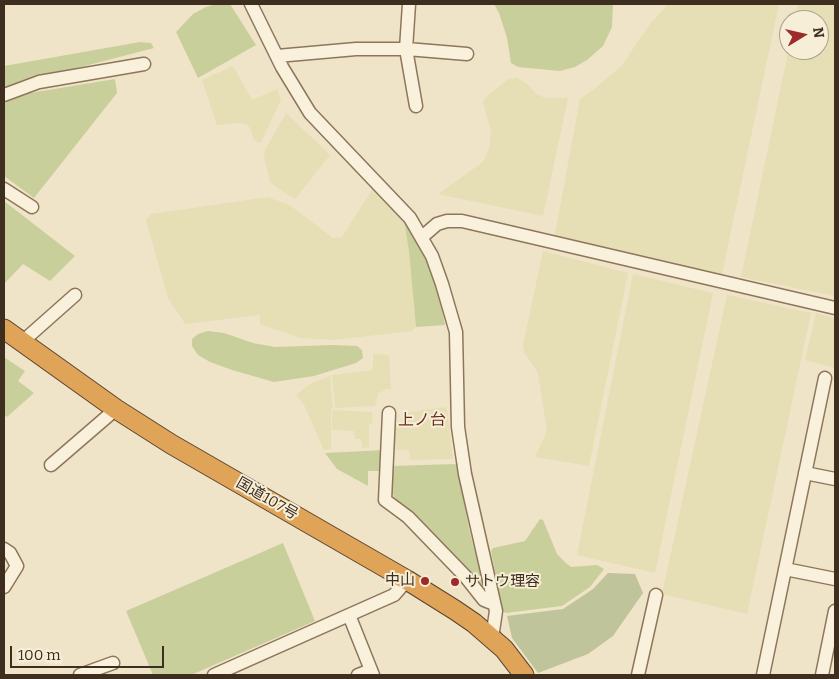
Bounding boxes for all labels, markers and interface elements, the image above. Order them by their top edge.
north arrow [779,10,829,60]
text: N [809,26,828,39]
district label: 上ノ台 [398,411,446,431]
street label: 国道107号 [233,474,301,524]
place label: 中山 [385,572,415,590]
place label: サトウ理容 [465,573,540,591]
marker: 中山 [419,575,431,587]
marker: サトウ理容 [449,576,461,588]
scale bar [12,636,166,668]
text: 100 m [18,646,61,664]

